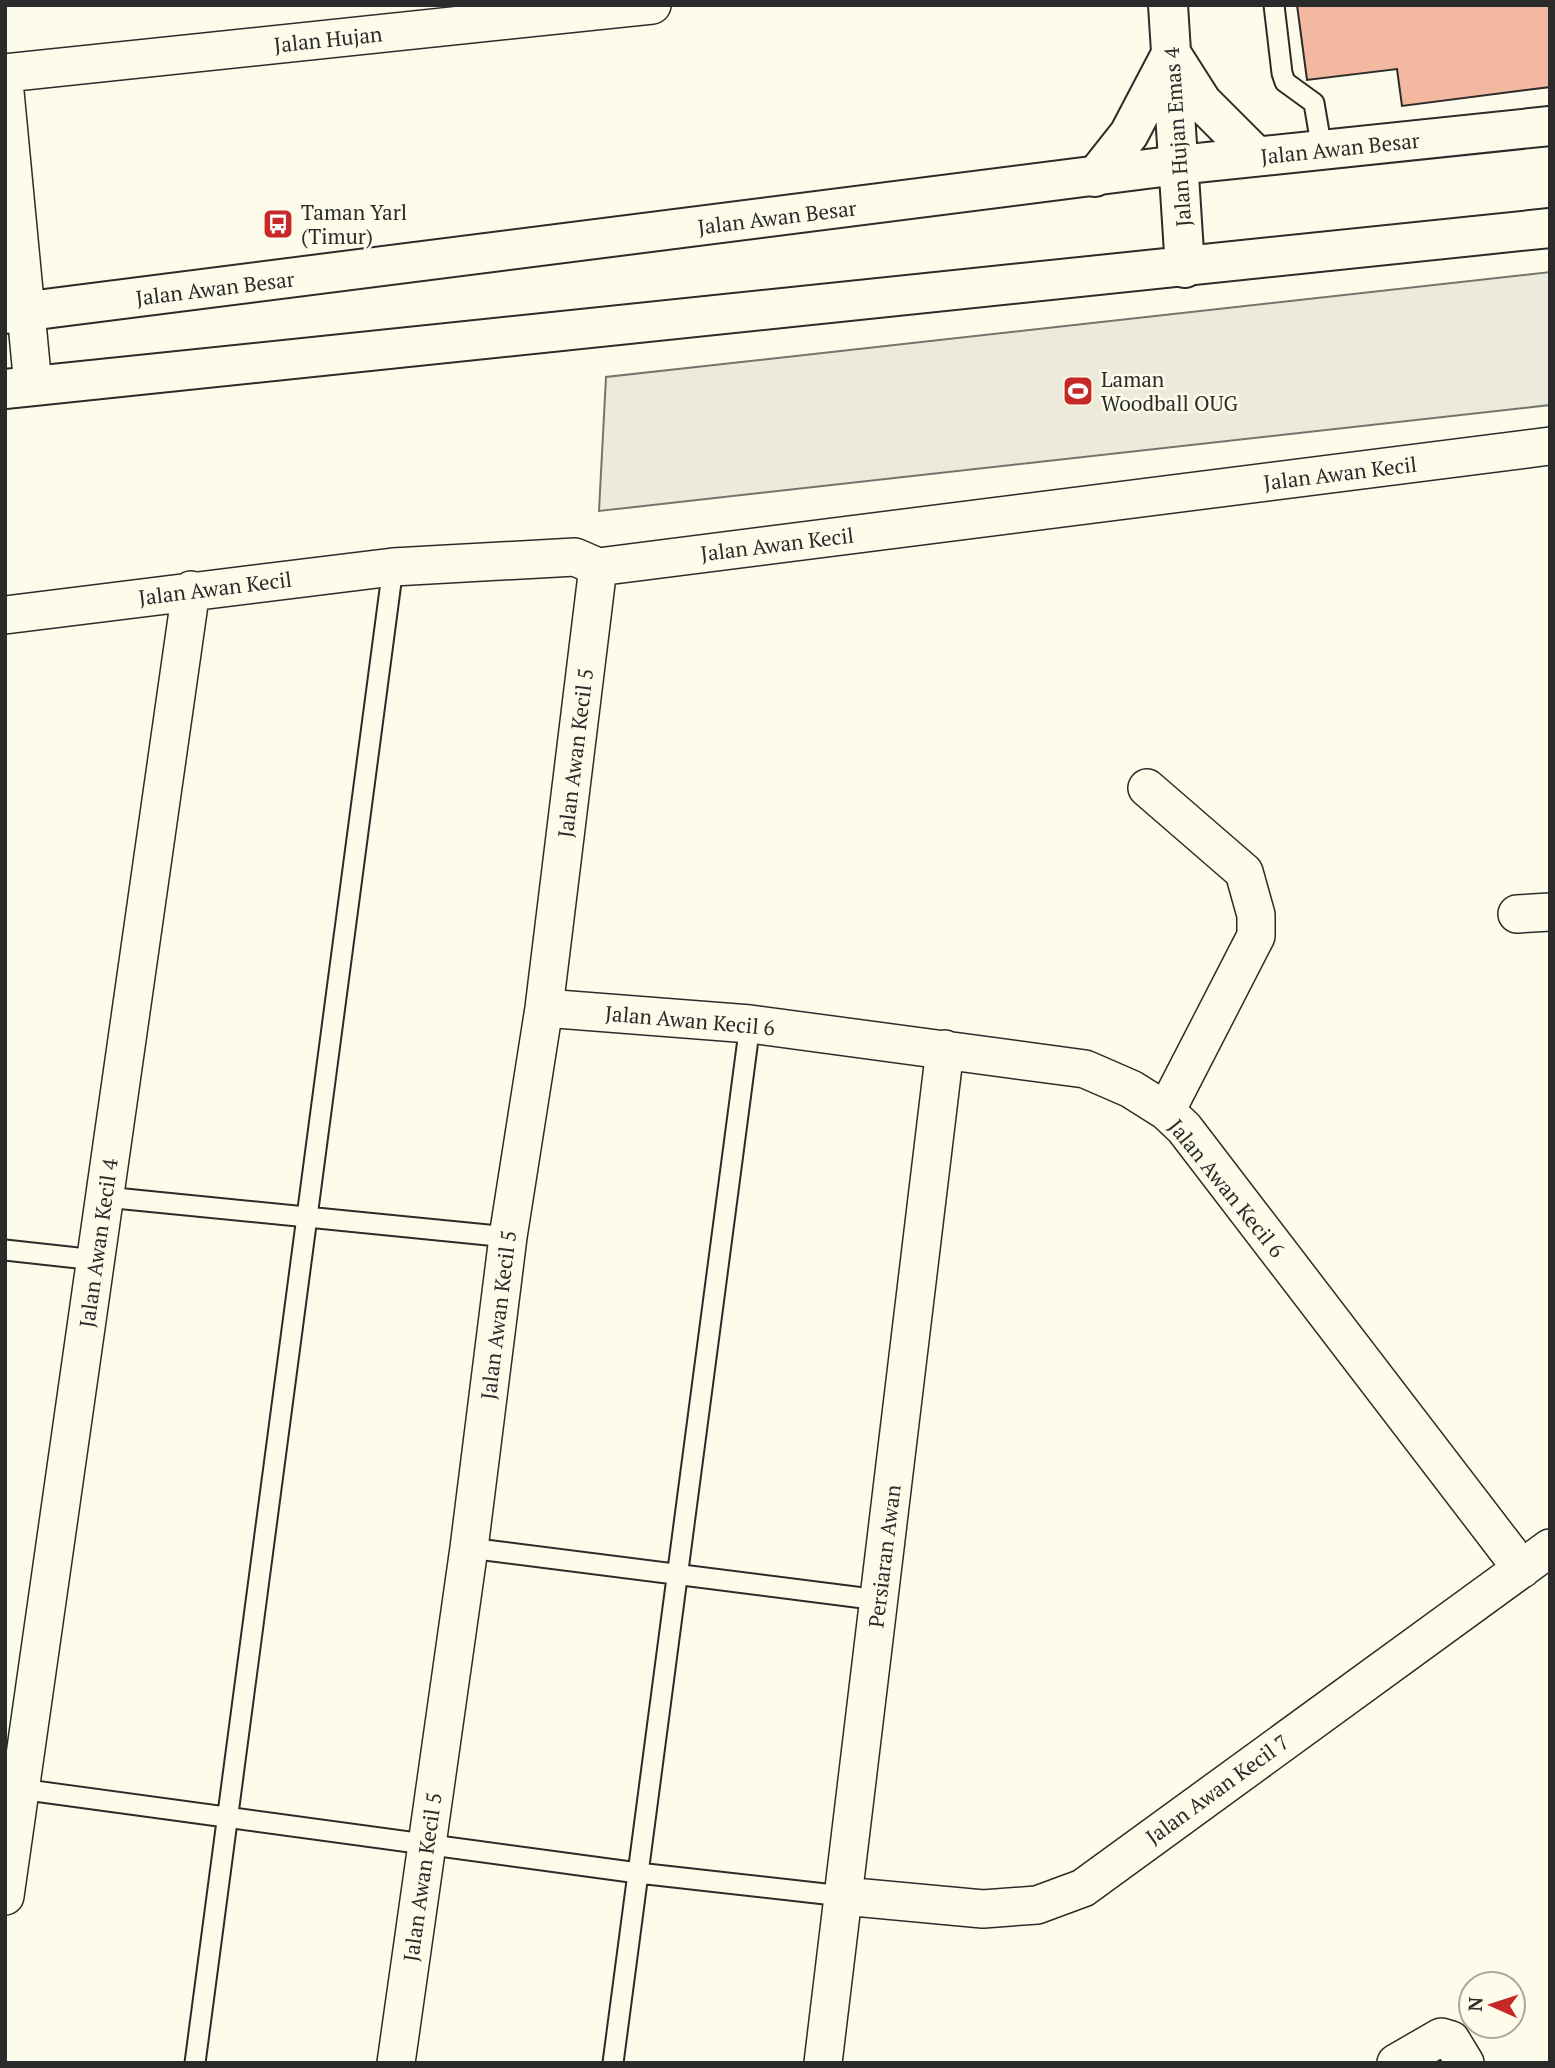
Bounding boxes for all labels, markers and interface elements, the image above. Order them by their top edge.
street label: Jalan Hujan [272,19,384,59]
street label: Jalan Hujan Emas 4 [1157,45,1197,228]
street label: Jalan Awan Besar [1259,126,1421,170]
street label: Jalan Awan Besar [696,193,858,241]
place label: Taman Yarl (Timur) [301,198,407,250]
bus stop icon: Taman Yarl (Timur) [261,207,295,241]
street label: Jalan Awan Besar [134,264,296,312]
place label: Laman Woodball OUG [1101,365,1239,417]
sports icon: Laman Woodball OUG [1061,374,1095,408]
street label: Jalan Awan Kecil [1262,450,1418,496]
street label: Jalan Awan Kecil [699,521,855,567]
street label: Jalan Awan Kecil [137,565,293,611]
street label: Jalan Awan Kecil 5 [551,667,599,839]
street label: Jalan Awan Kecil 6 [604,999,776,1041]
street label: Jalan Awan Kecil 6 [1163,1113,1291,1263]
street label: Jalan Awan Kecil 4 [72,1156,124,1329]
street label: Jalan Awan Kecil 5 [474,1229,522,1401]
street label: Persiaran Awan [861,1482,907,1629]
street label: Jalan Awan Kecil 7 [1140,1728,1294,1850]
street label: Jalan Awan Kecil 5 [396,1791,448,1963]
north arrow [1457,1970,1527,2040]
text: N [1462,1996,1487,2012]

